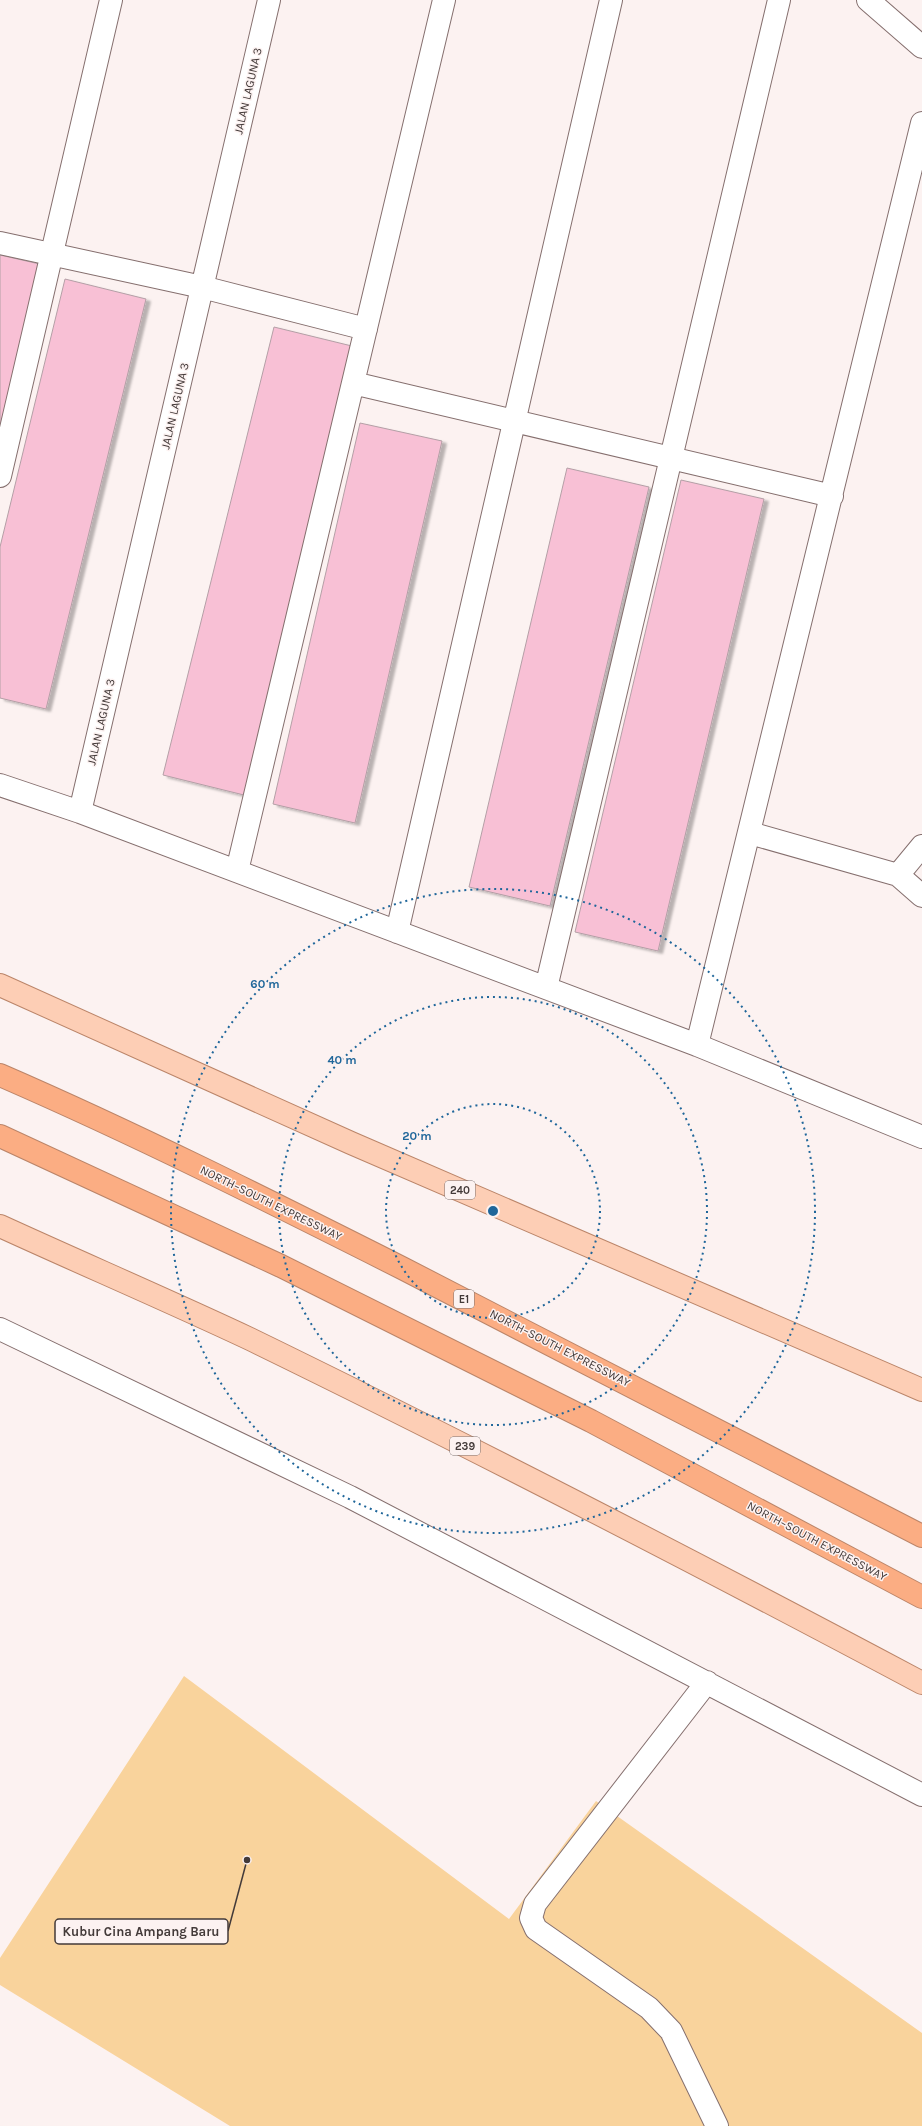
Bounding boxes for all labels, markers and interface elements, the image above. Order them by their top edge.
street label: JALAN LAGUNA 3 [231,46,265,136]
street label: JALAN LAGUNA 3 [158,361,192,451]
street label: JALAN LAGUNA 3 [84,677,118,767]
text: 60 m [250,977,280,991]
text: 40 m [327,1053,357,1067]
text: 20 m [402,1129,432,1143]
street label: NORTH–SOUTH EXPRESSWAY [198,1163,345,1244]
road number: 240 [445,1181,475,1199]
centre of rings [486,1204,500,1218]
road number: E1 [454,1290,474,1308]
street label: NORTH–SOUTH EXPRESSWAY [487,1306,633,1390]
road number: 239 [450,1437,480,1455]
street label: NORTH–SOUTH EXPRESSWAY [745,1498,889,1584]
callout: Kubur Cina Ampang Baru [55,1919,228,1944]
text: Kubur Cina Ampang Baru [63,1924,219,1939]

